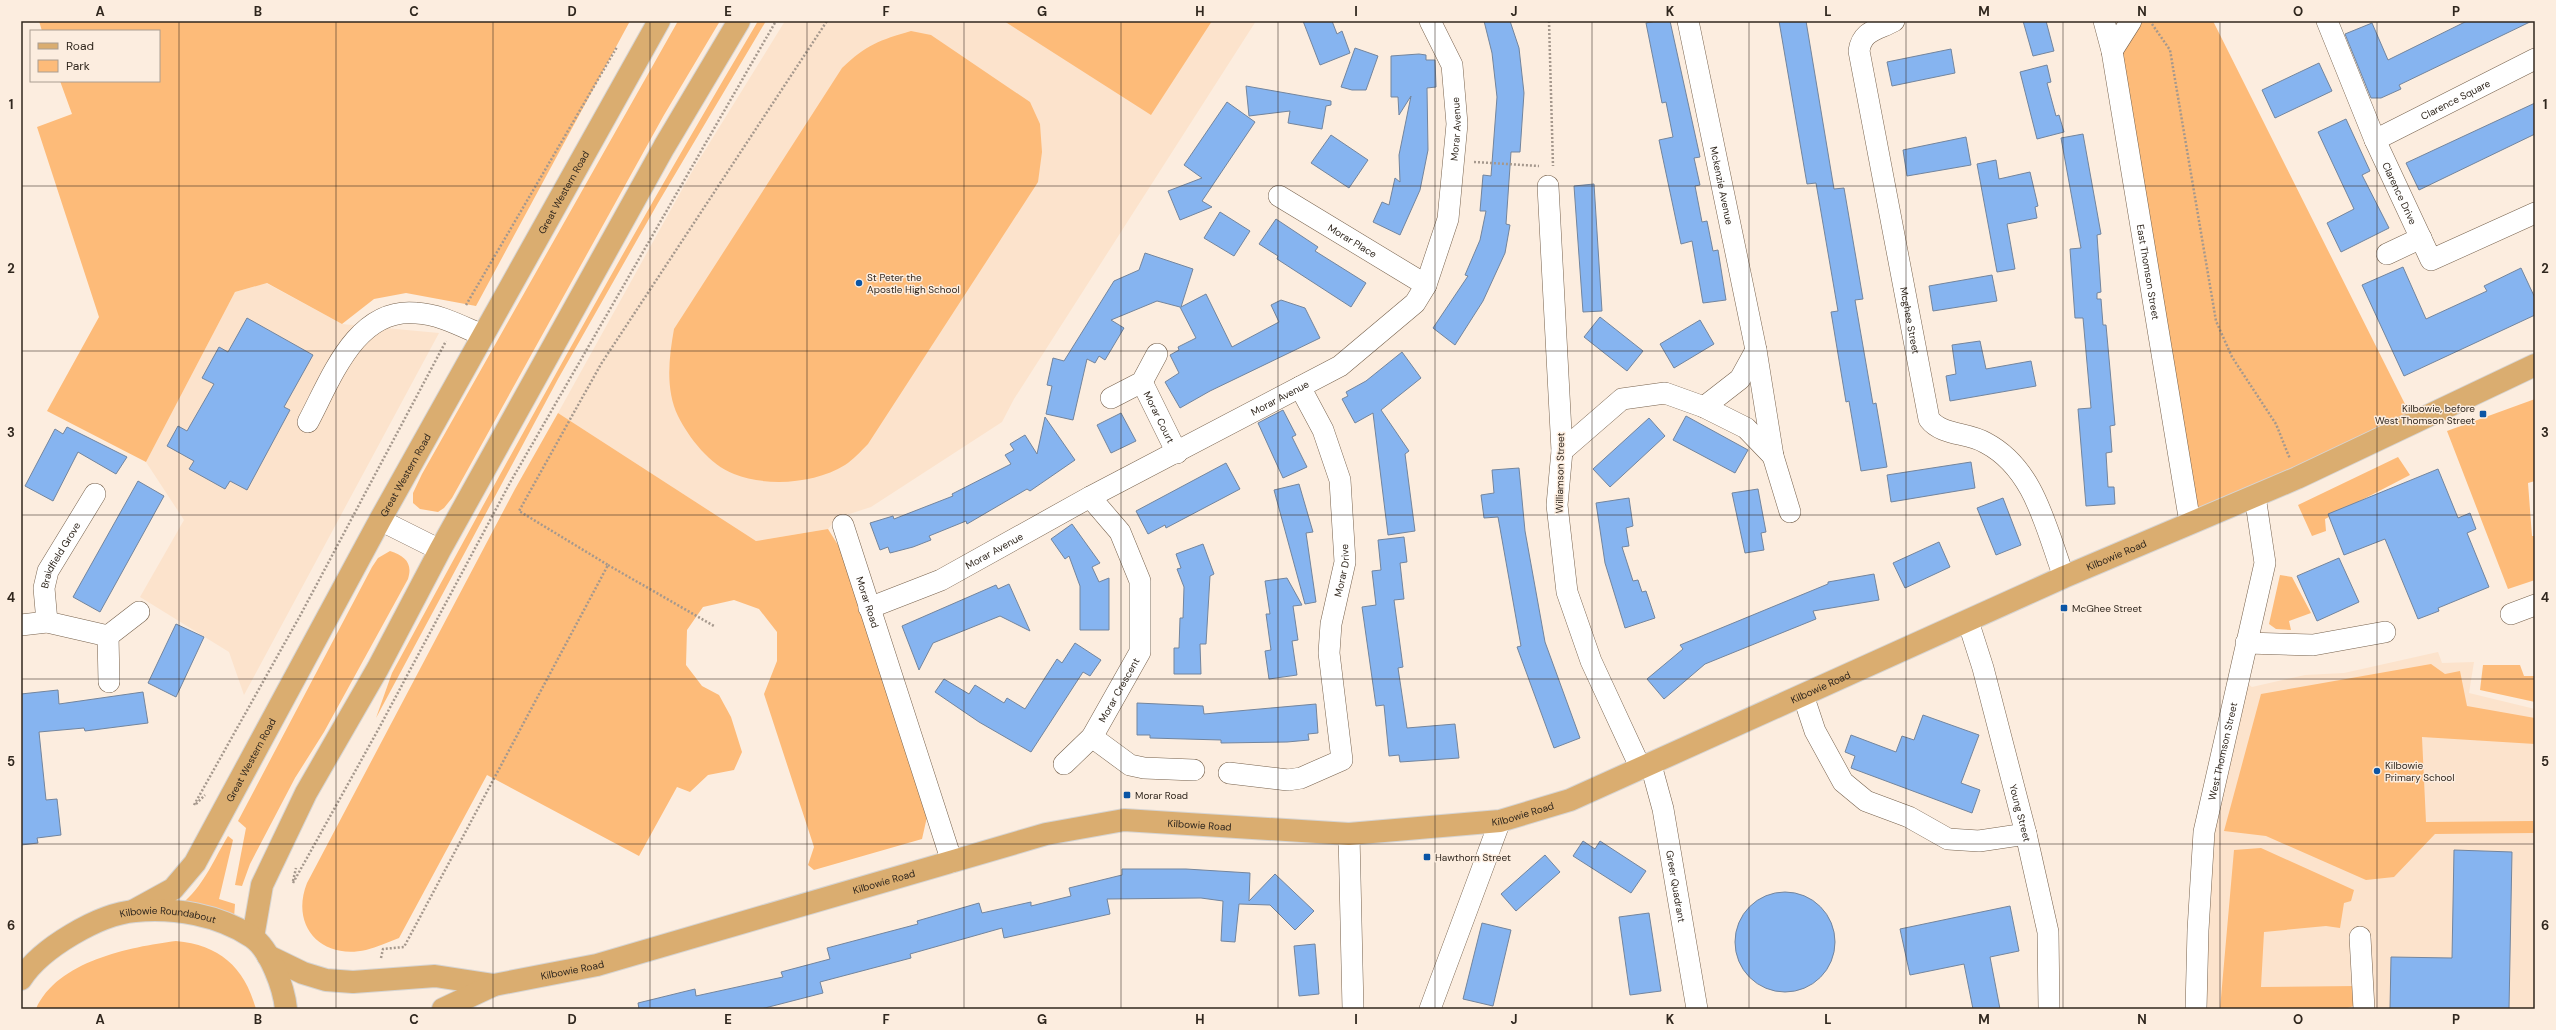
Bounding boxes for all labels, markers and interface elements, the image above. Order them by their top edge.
text: A [95,3,105,20]
text: B [254,3,262,20]
text: C [409,3,419,20]
text: D [567,3,577,20]
text: E [724,3,732,20]
text: F [882,3,890,20]
text: G [1037,3,1047,20]
text: H [1195,3,1205,20]
text: I [1354,3,1358,20]
text: J [1510,3,1518,20]
text: K [1666,3,1675,20]
text: L [1824,3,1832,20]
text: M [1978,3,1990,20]
text: N [2137,3,2147,20]
text: O [2293,3,2303,20]
text: P [2452,3,2460,20]
legend [30,30,160,82]
text: Road [66,38,94,54]
text: Park [66,58,90,74]
street label: Clarence Square [2418,76,2493,122]
text: 1 [9,96,13,113]
street label: Morar Avenue [1447,96,1464,162]
text: 1 [2543,96,2547,113]
street label: Mckenzie Avenue [1708,145,1736,226]
street label: Great Western Road [535,148,592,236]
street label: Clarence Drive [2380,160,2420,227]
street label: Morar Place [1326,221,1380,260]
street label: East Thomson Street [2134,223,2163,321]
text: 2 [7,260,15,277]
text: 2 [2541,260,2549,277]
place label: St Peter the Apostle High School [867,271,960,296]
marker: St Peter the Apostle High School [854,278,864,288]
street label: Mcghee Street [1898,286,1923,355]
street label: Morar Avenue [1248,377,1311,418]
street label: Morar Court [1141,389,1178,445]
place label: Kilbowie, before West Thomson Street [2375,402,2475,427]
marker: Kilbowie, before West Thomson Street [2478,409,2488,419]
text: 3 [7,424,15,441]
text: 3 [2541,424,2549,441]
street label: Great Western Road [377,431,434,519]
street label: Williamson Street [1553,432,1567,514]
street label: Braidfield Grove [38,519,83,590]
street label: Morar Avenue [963,529,1025,572]
street label: Kilbowie Road [2084,536,2148,573]
street label: Morar Drive [1331,543,1352,598]
street label: Morar Road [854,575,882,629]
text: 4 [7,589,15,606]
text: 4 [2541,589,2549,606]
place label: McGhee Street [2072,602,2142,615]
marker: McGhee Street [2059,603,2069,613]
street label: Morar Crescent [1095,655,1142,725]
street label: Kilbowie Road [1788,668,1852,706]
street label: West Thomson Street [2205,701,2240,802]
street label: Great Western Road [223,716,279,804]
text: 5 [7,753,15,770]
text: 5 [2541,753,2549,770]
place label: Kilbowie Primary School [2385,759,2455,784]
marker: Kilbowie Primary School [2372,766,2382,776]
street label: Young Street [2007,783,2034,843]
place label: Morar Road [1135,789,1188,802]
marker: Morar Road [1122,790,1132,800]
street label: Kilbowie Road [1491,799,1555,828]
street label: Kilbowie Road [1167,816,1232,833]
street label: Greer Quadrant [1664,849,1689,923]
place label: Hawthorn Street [1435,851,1511,864]
marker: Hawthorn Street [1422,852,1432,862]
street label: Kilbowie Road [851,866,916,897]
street label: Kilbowie Roundabout [118,904,218,926]
text: 6 [7,917,15,934]
text: 6 [2541,917,2549,934]
street label: Kilbowie Road [539,957,605,982]
text: A [95,1011,105,1028]
text: B [254,1011,262,1028]
text: C [409,1011,419,1028]
text: D [567,1011,577,1028]
text: E [724,1011,732,1028]
text: F [882,1011,890,1028]
text: G [1037,1011,1047,1028]
text: H [1195,1011,1205,1028]
text: I [1354,1011,1358,1028]
text: J [1510,1011,1518,1028]
text: K [1666,1011,1675,1028]
text: L [1824,1011,1832,1028]
text: M [1978,1011,1990,1028]
text: N [2137,1011,2147,1028]
text: O [2293,1011,2303,1028]
text: P [2452,1011,2460,1028]

